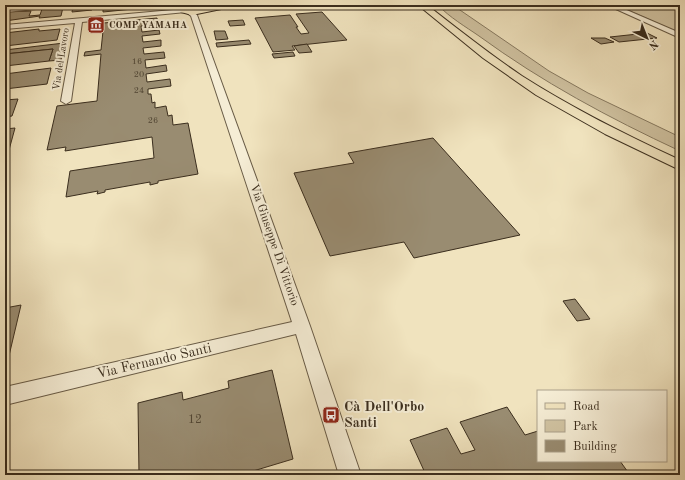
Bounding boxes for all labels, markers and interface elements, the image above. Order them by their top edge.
museum icon: COMP YAMAHA [86,15,106,35]
north arrow [627,18,667,58]
place label: COMP YAMAHA [109,20,188,30]
street label: Via del Lavoro [51,27,71,91]
text: N [646,37,660,52]
house number: 16 [132,57,142,66]
house number: 20 [134,70,144,79]
house number: 24 [134,86,144,95]
house number: 26 [148,116,158,125]
street label: Via Giuseppe Di Vittorio [247,183,301,308]
street label: Via Fernando Santi [95,341,213,381]
legend [537,390,667,462]
place label: Cà Dell'Orbo Santi [344,400,424,430]
text: Road [573,401,600,413]
bus stop icon: Cà Dell'Orbo Santi [321,405,341,425]
house number: 12 [188,414,202,426]
text: Park [573,421,598,433]
text: Building [573,441,617,453]

